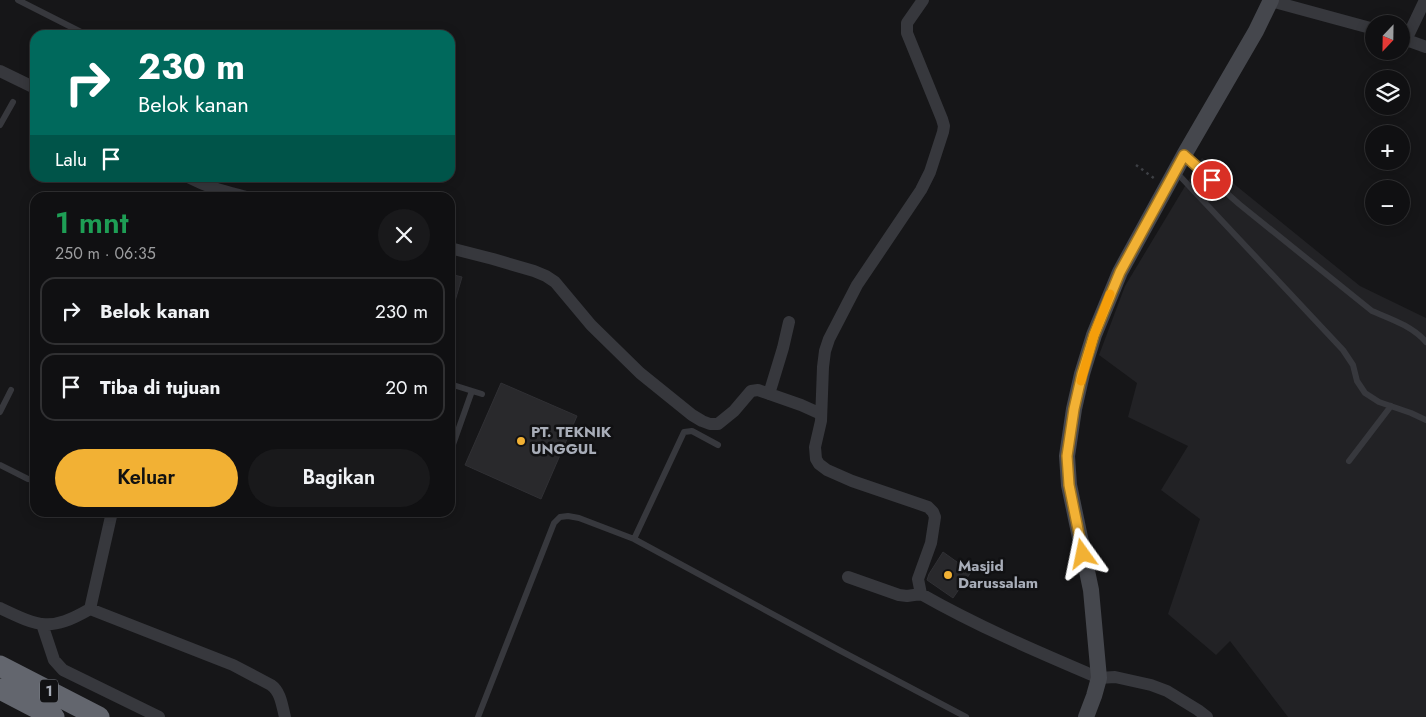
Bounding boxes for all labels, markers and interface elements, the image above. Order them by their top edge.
north arrow [1365,15,1410,60]
map controls [1365,15,1410,225]
text: 230 m [138,42,245,92]
icon: right [55,50,120,115]
button: layers [1365,70,1410,115]
text: Belok kanan [138,88,249,120]
button: + [1365,125,1410,170]
icon: arrive [97,145,125,173]
text: Lalu [55,146,87,173]
pin [1191,159,1233,201]
icon: arrive [1198,166,1226,194]
button: − [1365,180,1410,225]
text: 1 mnt [55,201,129,244]
button: close [378,209,430,261]
text: 250 m · 06:35 [55,242,156,265]
icon: right [57,297,85,325]
text: Belok kanan [100,298,210,325]
text: 230 m [375,298,428,325]
icon: arrive [57,373,85,401]
text: Tiba di tujuan [100,374,220,401]
text: 20 m [385,374,428,401]
place label: PT. TEKNIK UNGGUL [531,421,612,460]
marker: PT. TEKNIK UNGGUL [515,435,527,447]
button: Keluar [55,449,238,507]
button: Bagikan [248,449,430,507]
position arrow [1056,527,1108,579]
place label: Masjid Darussalam [958,555,1038,594]
marker: Masjid Darussalam [942,569,954,581]
road number: 1 [40,679,58,702]

